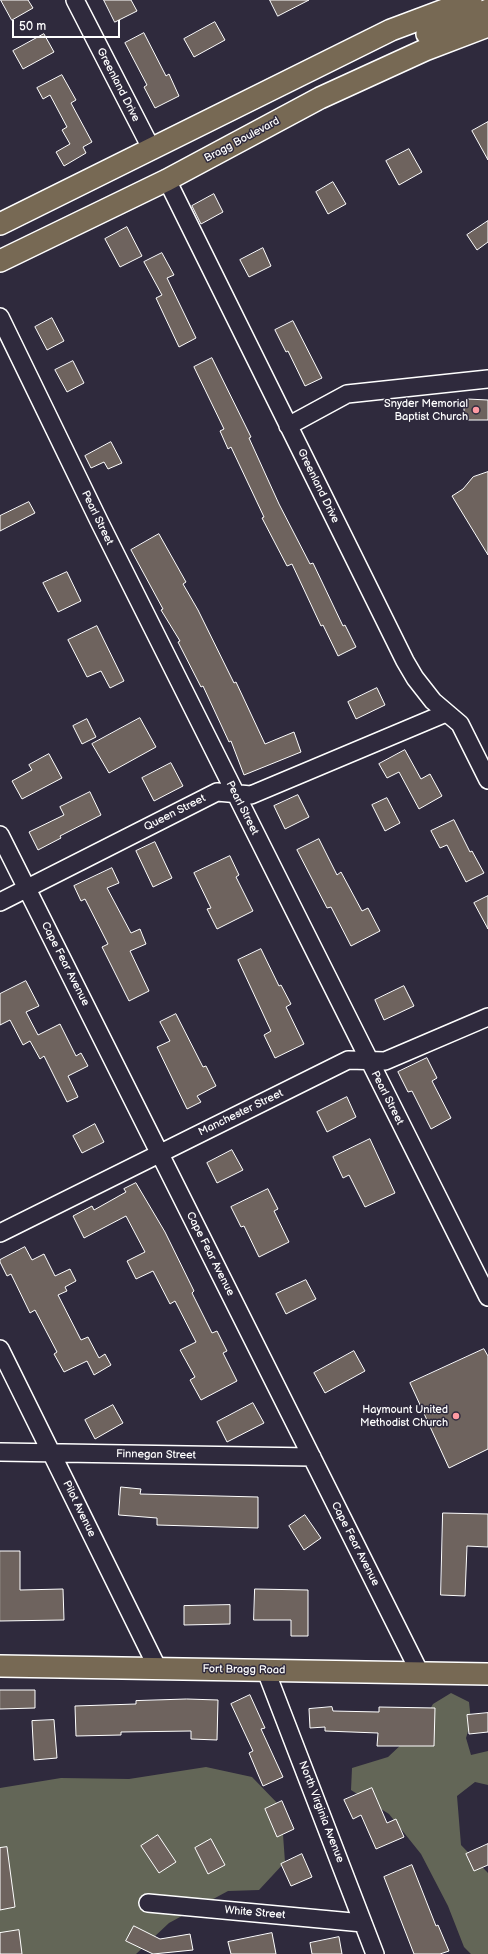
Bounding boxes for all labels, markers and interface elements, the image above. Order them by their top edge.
scale bar [14,12,122,38]
text: 50 m [19,19,46,34]
street label: Greenland Drive [94,46,142,124]
street label: Bragg Boulevard [202,115,282,165]
place label: Snyder Memorial Baptist Church [384,397,468,423]
marker: Snyder Memorial Baptist Church [471,405,481,415]
street label: Greenland Drive [294,447,342,525]
street label: Pearl Street [78,489,116,547]
street label: Pearl Street [223,779,261,837]
street label: Queen Street [142,792,208,834]
street label: Cape Fear Avenue [38,920,92,1008]
street label: Pearl Street [368,1069,406,1127]
street label: Manchester Street [197,1087,285,1139]
street label: Cape Fear Avenue [183,1210,237,1298]
place label: Haymount United Methodist Church [360,1403,448,1429]
marker: Haymount United Methodist Church [451,1411,461,1421]
street label: Finnegan Street [116,1448,196,1462]
street label: Pilot Avenue [60,1479,98,1539]
street label: Cape Fear Avenue [328,1500,382,1588]
street label: Fort Bragg Road [203,1663,285,1677]
street label: North Virginia Avenue [295,1759,347,1865]
street label: White Street [224,1904,286,1922]

